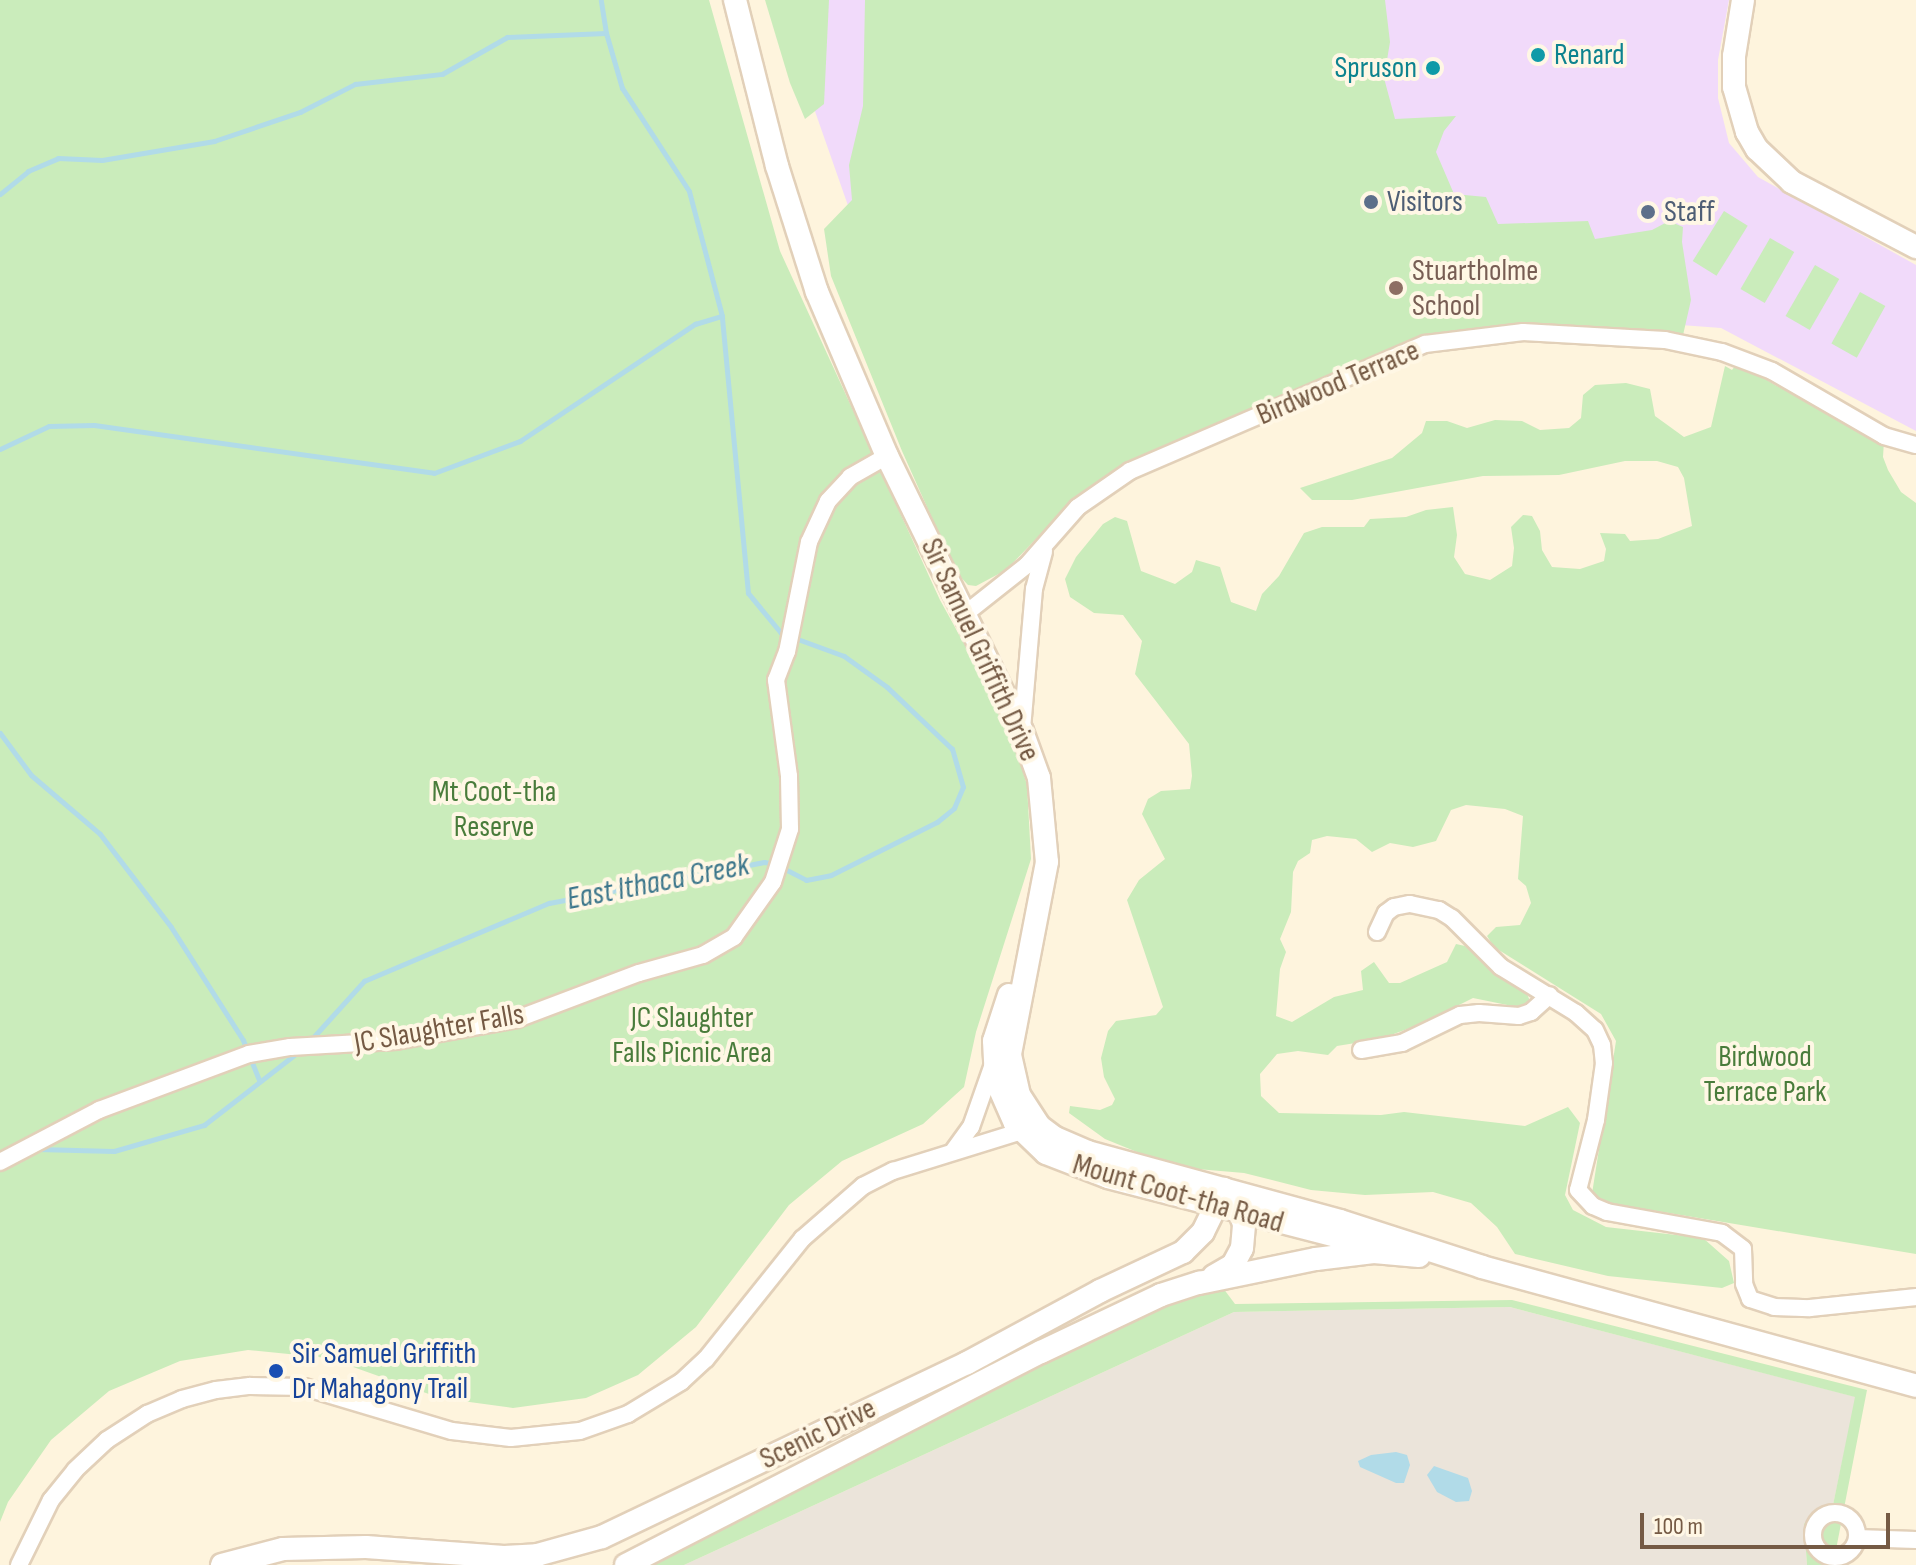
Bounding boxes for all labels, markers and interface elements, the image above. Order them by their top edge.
place label: Renard [1554,37,1625,73]
marker: Renard [1529,46,1547,64]
place label: Spruson [1335,50,1417,86]
marker: Spruson [1424,59,1442,77]
place label: Visitors [1387,184,1463,220]
marker: Visitors [1362,193,1380,211]
place label: Staff [1664,194,1715,230]
marker: Staff [1639,203,1657,221]
place label: Stuartholme School [1412,253,1538,324]
marker: Stuartholme School [1387,279,1405,297]
street label: Birdwood Terrace [1251,333,1425,433]
street label: Sir Samuel Griffith Drive [913,533,1047,767]
park label: Mt Coot-tha Reserve [432,774,556,844]
water label: East Ithaca Creek [564,847,752,919]
street label: JC Slaughter Falls [351,996,527,1062]
park label: JC Slaughter Falls Picnic Area [612,1000,772,1070]
park label: Birdwood Terrace Park [1703,1039,1827,1110]
street label: Mount Coot-tha Road [1069,1147,1287,1241]
place label: Sir Samuel Griffith Dr Mahagony Trail [292,1336,476,1406]
marker: Sir Samuel Griffith Dr Mahagony Trail [267,1362,285,1380]
street label: Scenic Drive [754,1391,882,1477]
scale bar [1644,1497,1894,1547]
text: 100 m [1654,1512,1703,1541]

